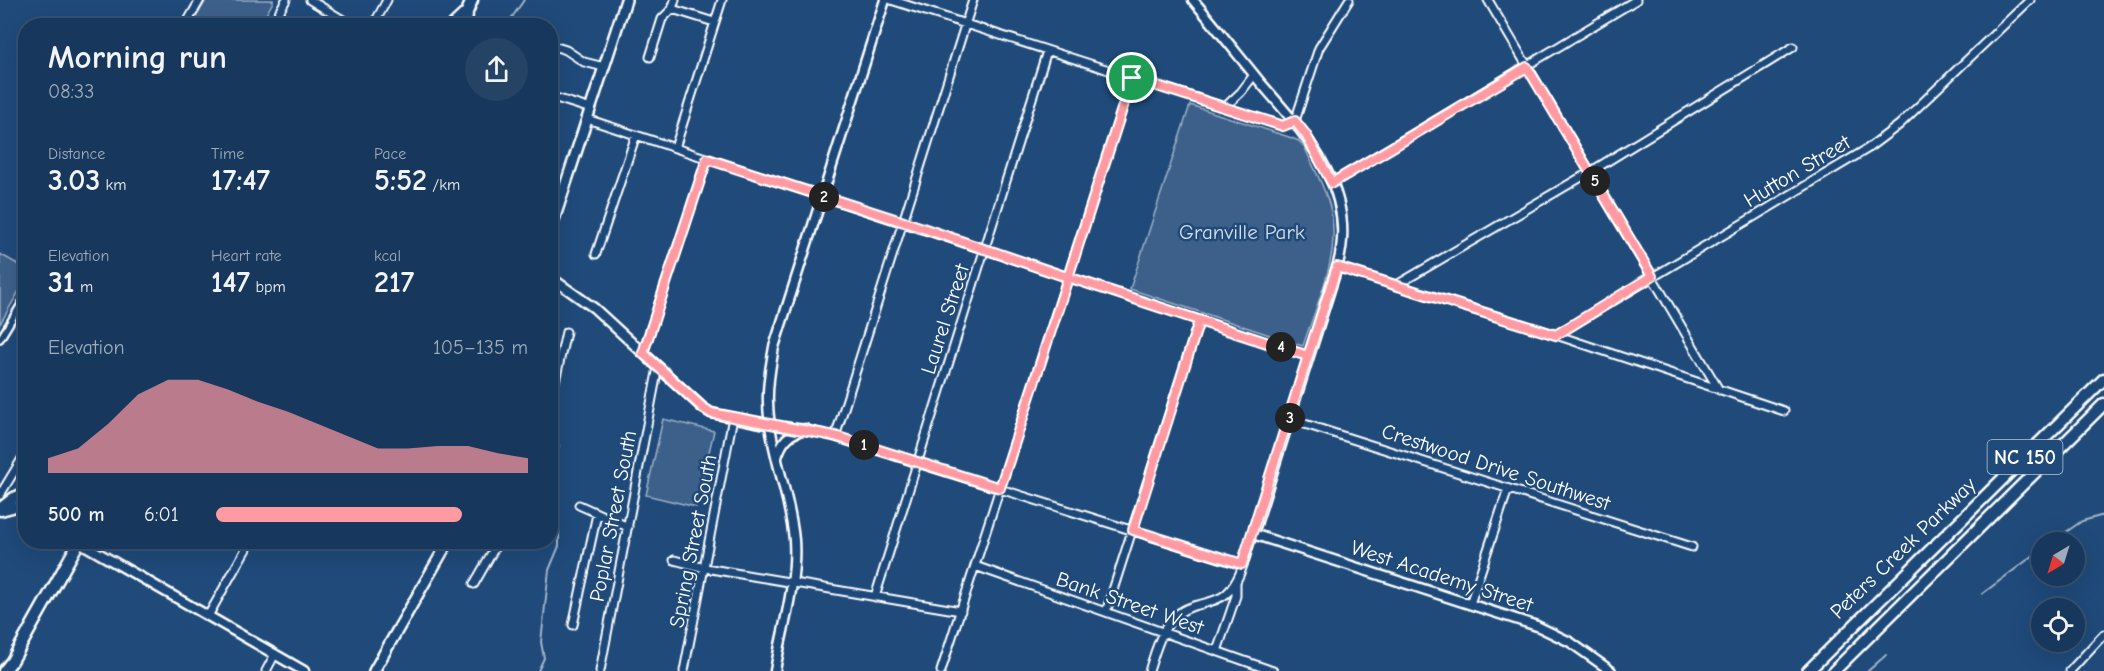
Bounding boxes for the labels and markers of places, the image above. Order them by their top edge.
pin [1106,52,1157,103]
pin: 5 [1580,166,1610,196]
pin: 2 [809,182,839,212]
pin: 4 [1266,332,1296,362]
pin: 3 [1275,403,1305,433]
pin: 1 [849,430,879,460]

